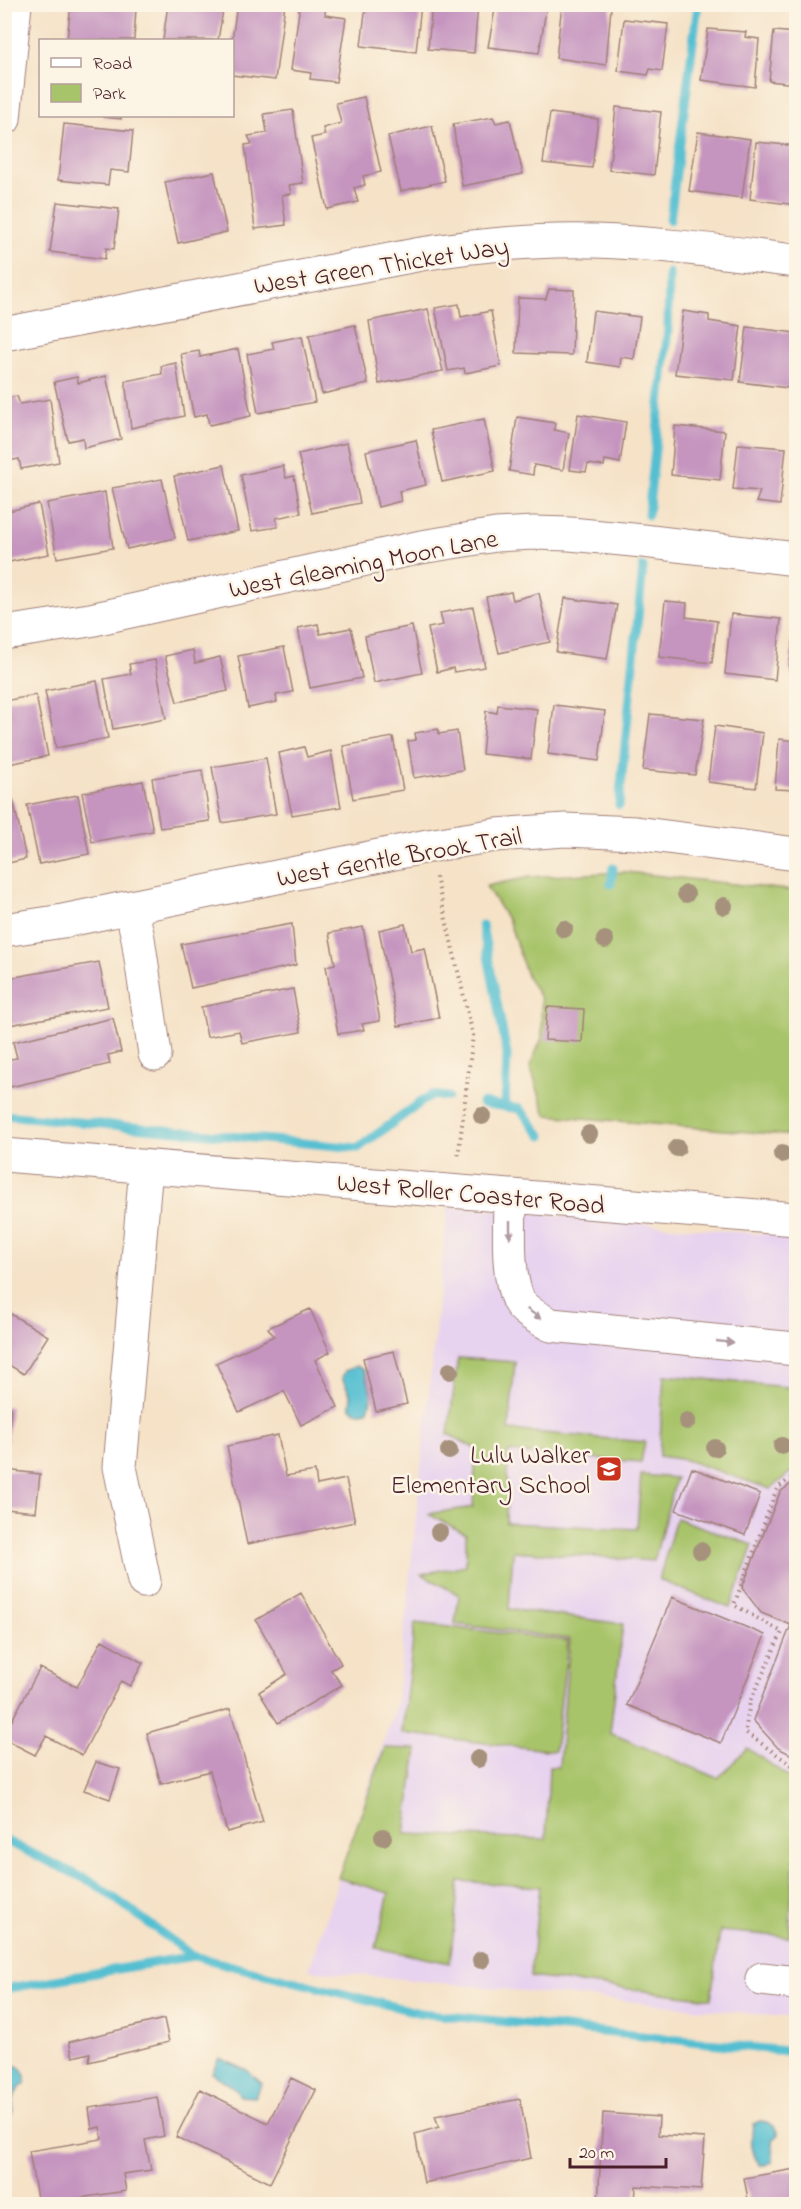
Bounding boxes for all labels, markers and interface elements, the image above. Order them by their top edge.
legend [39,39,234,117]
text: Road [93,52,132,78]
text: Park [93,82,126,108]
street label: West Green Thicket Way [251,229,512,307]
street label: West Gleaming Moon Lane [226,521,501,611]
street label: West Gentle Brook Trail [274,819,525,899]
street label: West Roller Coaster Road [335,1165,607,1227]
one-way arrow [505,1221,515,1240]
one-way arrow [526,1308,542,1321]
one-way arrow [715,1337,734,1347]
place label: Lulu Walker Elementary School [391,1438,591,1506]
school or university icon: Lulu Walker Elementary School [594,1454,624,1484]
scale bar [570,2131,666,2169]
text: 20 m [579,2141,614,2167]

